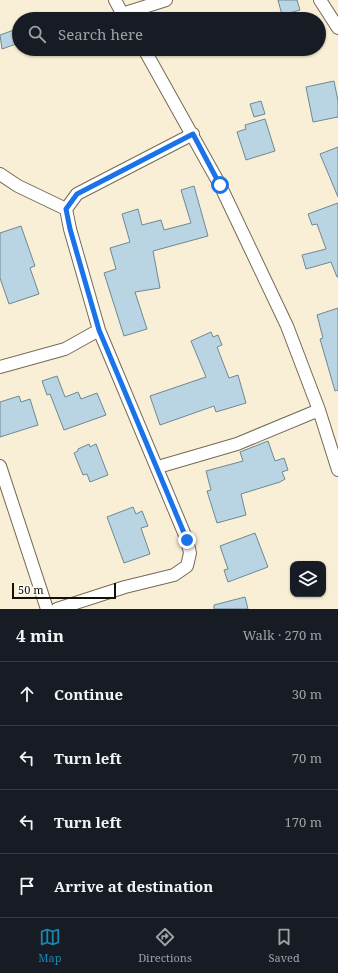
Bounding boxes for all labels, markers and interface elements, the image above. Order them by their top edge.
search box [12,12,326,56]
icon: search [26,23,48,45]
text: Search here [58,24,143,44]
route start [211,176,229,194]
route end [178,531,196,549]
map controls [290,561,326,597]
button: layers [290,561,326,597]
scale bar [12,581,116,600]
text: 50 m [18,582,44,597]
text: 4 min [16,624,64,647]
text: Walk · 270 m [243,626,322,644]
icon: ahead [16,683,38,705]
text: Continue [54,684,123,704]
text: 30 m [292,685,322,703]
icon: left [16,747,38,769]
text: Turn left [54,748,122,768]
text: 70 m [292,749,322,767]
icon: left [16,811,38,833]
text: Turn left [54,812,122,832]
text: 170 m [285,813,322,831]
icon: arrive [16,875,38,897]
text: Arrive at destination [54,876,213,896]
tab: Map [38,926,62,965]
tab: Directions [138,926,192,965]
tab: Saved [269,926,300,965]

